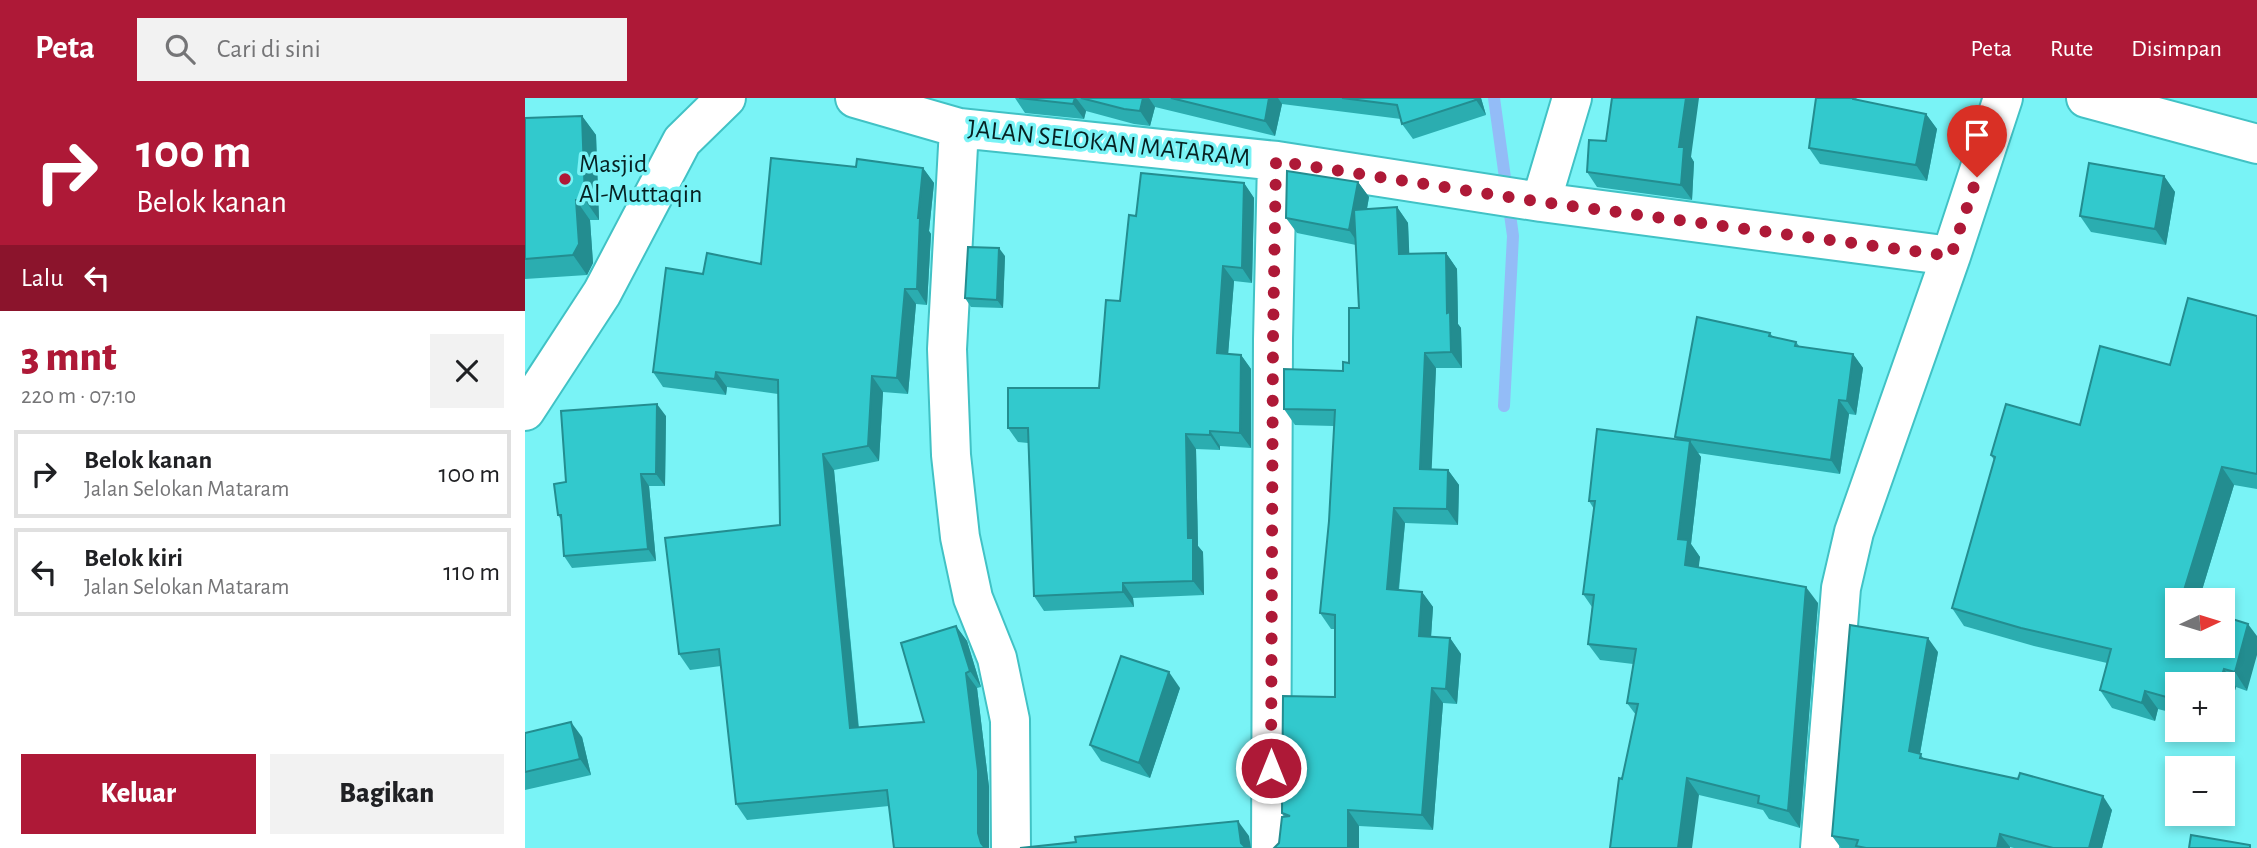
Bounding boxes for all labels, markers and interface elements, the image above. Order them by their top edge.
search box [137,18,627,81]
icon: search [161,30,199,68]
text: Peta [35,32,95,65]
text: Cari di sini [217,36,321,62]
text: Peta [1971,37,2012,61]
text: Rute [2050,37,2093,61]
text: Disimpan [2131,37,2222,61]
pin [1947,105,2007,177]
street label: JALAN SELOKAN MATARAM [966,115,1252,171]
icon: arrive [1958,116,1996,154]
icon: right [21,126,112,217]
text: 100 m [136,128,252,177]
place label: Masjid Al-Muttaqin [579,151,702,207]
marker: Masjid Al-Muttaqin [557,171,573,187]
text: Belok kanan [136,186,287,218]
icon: left [78,259,116,297]
text: Lalu [21,265,64,291]
button: close [430,334,504,408]
text: 3 mnt [21,336,117,378]
text: 220 m · 07:10 [21,385,136,408]
text: Belok kanan [84,447,212,473]
icon: right [25,455,63,493]
text: 100 m [439,461,500,487]
text: Jalan Selokan Mataram [84,478,289,501]
text: Belok kiri [84,545,183,571]
icon: left [25,553,63,591]
text: 110 m [443,559,500,585]
text: Jalan Selokan Mataram [84,576,289,599]
north arrow [2165,588,2235,658]
map controls [2165,588,2235,826]
button: + [2165,672,2235,742]
position arrow [1234,731,1308,805]
button: Keluar [21,754,256,834]
button: Bagikan [270,754,504,834]
button: − [2165,756,2235,826]

